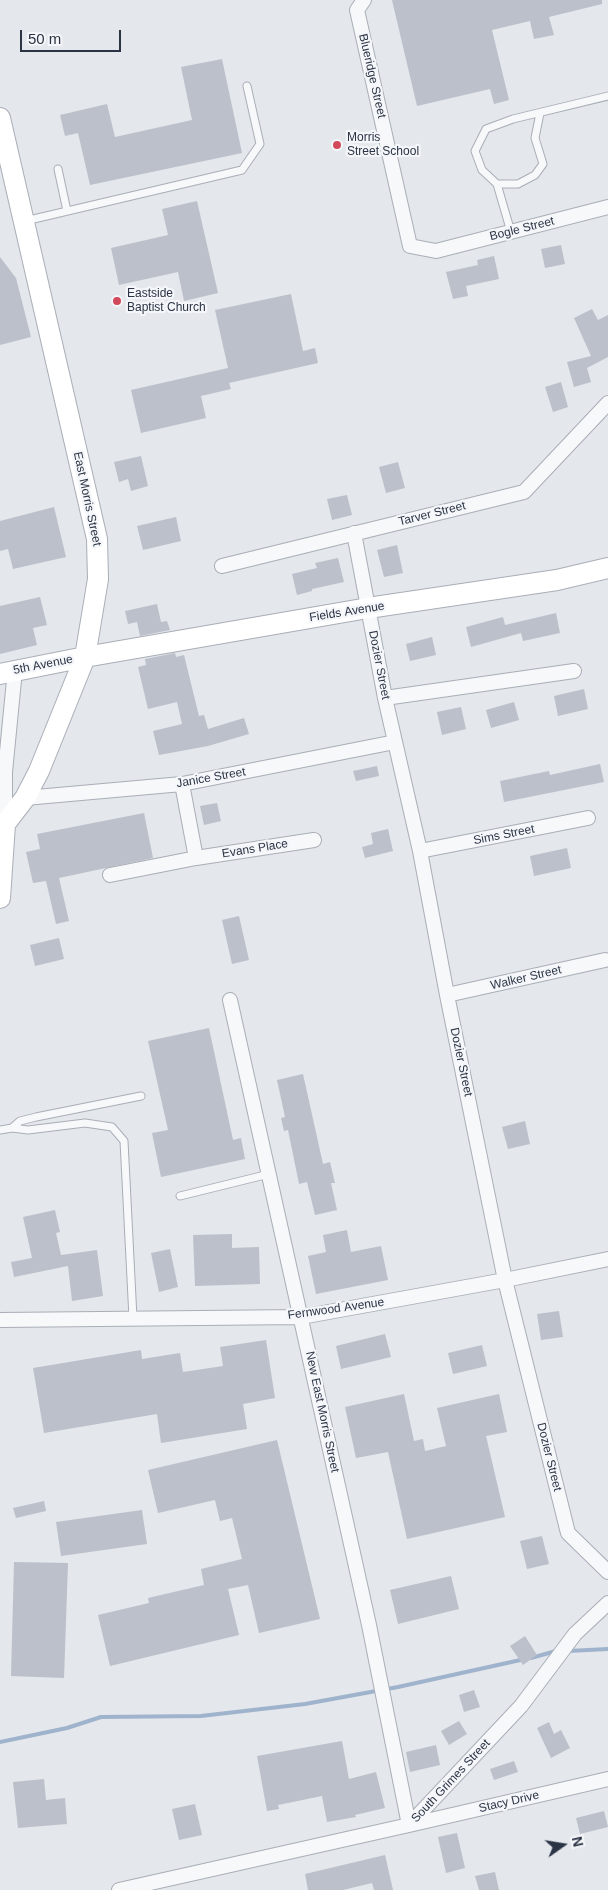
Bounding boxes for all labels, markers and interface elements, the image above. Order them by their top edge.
scale bar [22,20,124,52]
text: 50 m [28,30,61,47]
street label: Blueridge Street [355,32,389,120]
place label: Morris Street School [347,131,419,159]
marker: Morris Street School [331,139,343,151]
street label: Bogle Street [488,214,556,244]
place label: Eastside Baptist Church [127,287,206,315]
marker: Eastside Baptist Church [111,295,123,307]
street label: East Morris Street [70,451,104,547]
street label: Tarver Street [397,499,467,529]
street label: Fields Avenue [308,599,386,625]
street label: Dozier Street [365,629,393,701]
street label: 5th Avenue [12,652,74,678]
street label: Janice Street [175,765,247,791]
street label: Sims Street [472,822,536,848]
street label: Evans Place [221,837,289,861]
street label: Walker Street [489,963,563,993]
street label: Dozier Street [447,1026,475,1098]
street label: Fernwood Avenue [287,1295,385,1323]
street label: New East Morris Street [302,1350,342,1474]
street label: Dozier Street [534,1421,564,1493]
street label: South Grimes Street [409,1736,493,1826]
street label: Stacy Drive [477,1788,541,1816]
north arrow [538,1820,588,1870]
text: N [569,1835,587,1848]

